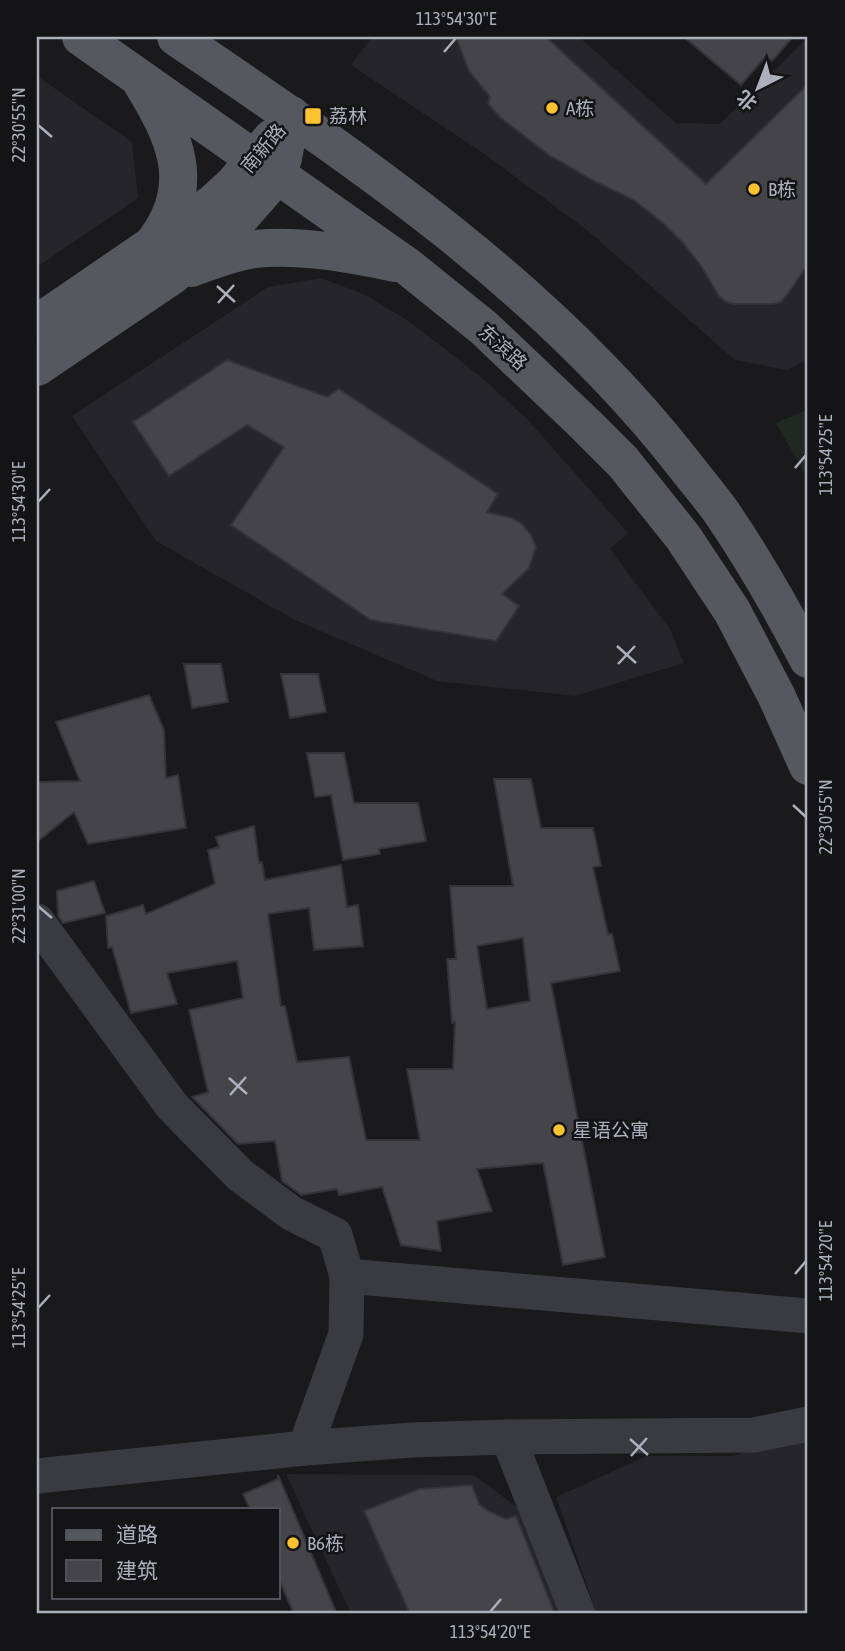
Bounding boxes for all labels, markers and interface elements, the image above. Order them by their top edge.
text: 113°54'30"E [416,8,497,29]
north arrow [722,52,792,122]
text: 北 [732,86,761,115]
text: 22°30'55"N [8,87,29,163]
place label: A栋 [566,97,594,119]
marker: A栋 [544,100,560,116]
place label: 荔林 [329,105,367,127]
marker: 荔林 [303,106,323,126]
street label: 南新路 [236,119,290,177]
place label: B栋 [768,178,796,200]
marker: B栋 [746,181,762,197]
street label: 东滨路 [474,320,532,374]
text: 113°54'25"E [815,414,836,495]
text: 113°54'30"E [8,461,29,542]
text: 22°30'55"N [815,779,836,855]
text: 22°31'00"N [8,868,29,944]
place label: 星语公寓 [573,1119,649,1141]
marker: 星语公寓 [551,1122,567,1138]
text: 113°54'20"E [815,1220,836,1301]
text: 113°54'25"E [8,1267,29,1348]
legend [52,1508,280,1598]
text: 道路 [116,1522,158,1546]
place label: B6栋 [307,1532,344,1554]
marker: B6栋 [285,1535,301,1551]
text: 建筑 [116,1558,158,1582]
text: 113°54'20"E [450,1621,531,1642]

